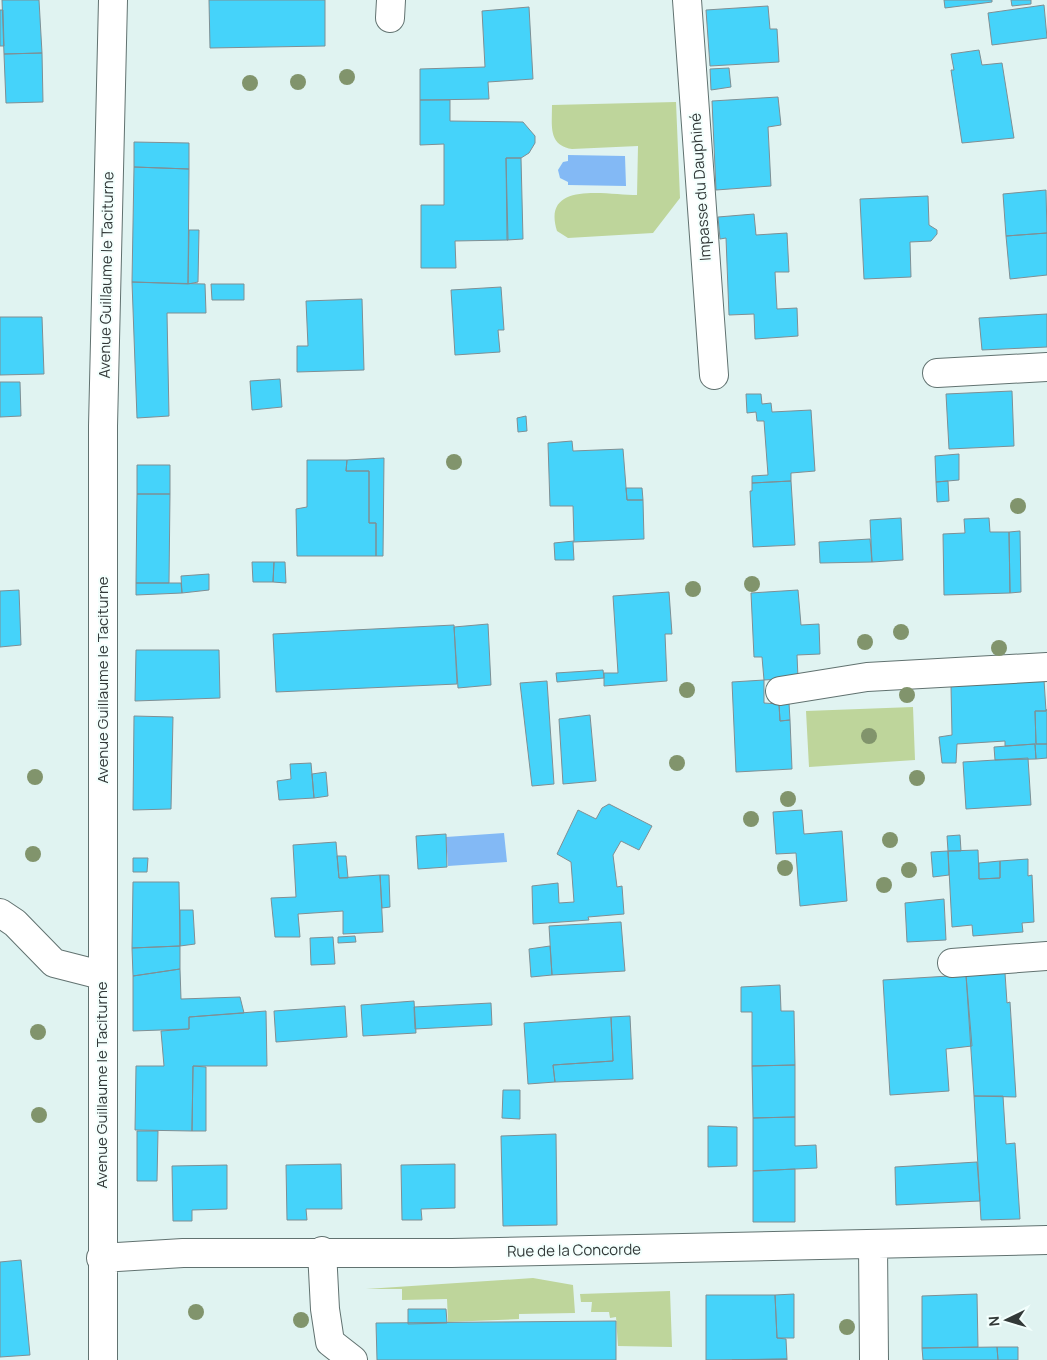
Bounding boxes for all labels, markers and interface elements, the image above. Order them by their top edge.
street label: Impasse du Dauphiné [684,112,716,262]
street label: Avenue Guillaume le Taciturne [94,171,118,379]
street label: Avenue Guillaume le Taciturne [92,576,113,784]
street label: Avenue Guillaume le Taciturne [91,981,112,1189]
street label: Rue de la Concorde [507,1238,641,1262]
north arrow [982,1295,1032,1345]
text: N [984,1315,1003,1327]

